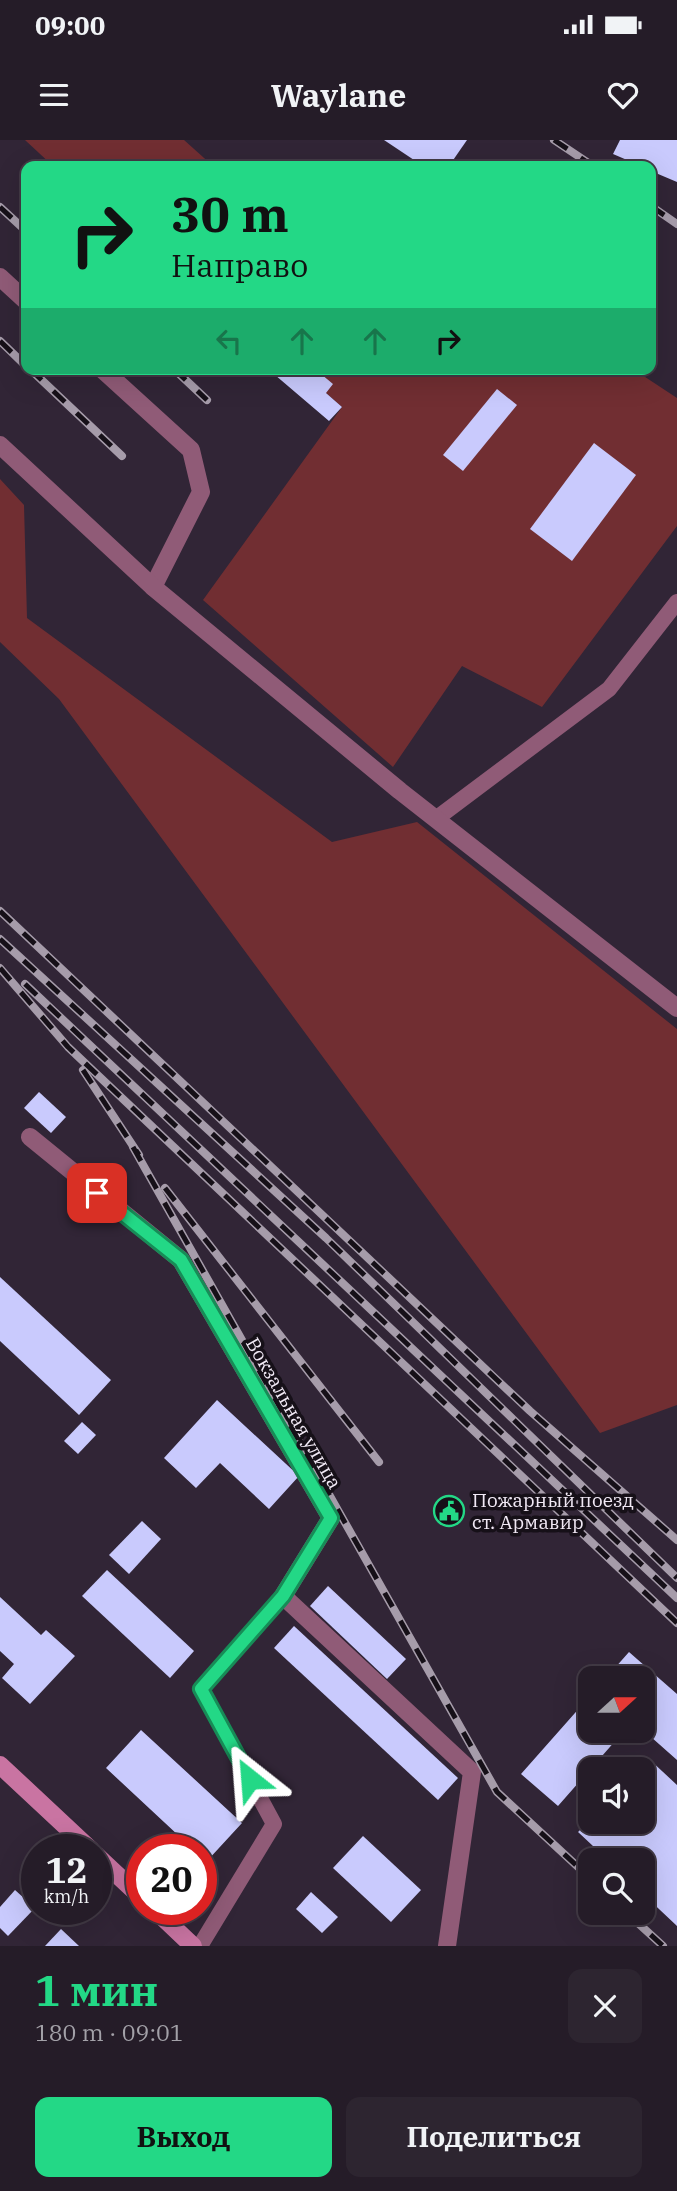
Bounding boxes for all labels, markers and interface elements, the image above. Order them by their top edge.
text: 09:00 [35,8,105,42]
text: Waylane [271,74,406,116]
icon: menu [35,76,73,114]
icon: heart [604,76,642,114]
text: 30 m [171,182,289,245]
icon: right [56,189,147,280]
text: Направо [171,244,308,286]
icon: left [210,322,248,360]
icon: ahead [283,322,321,360]
icon: ahead [356,322,394,360]
icon: right [429,322,467,360]
pin [67,1163,127,1223]
icon: arrive [78,1174,116,1212]
street label: Вокзальная улица [241,1333,347,1493]
place label: Пожарный поезд ст. Армавир [472,1488,634,1534]
public building icon: Пожарный поезд ст. Армавир [432,1494,466,1528]
north arrow [578,1666,654,1743]
map controls [578,1666,655,1925]
position arrow [213,1742,287,1816]
button: sound [578,1757,655,1834]
speed limit sign: 20 [126,1834,217,1925]
text: 12 [45,1847,88,1893]
button: search [578,1848,655,1925]
text: km/h [44,1885,89,1908]
text: 1 мин [35,1963,158,2018]
button: close [568,1969,642,2043]
text: 180 m · 09:01 [35,2017,184,2047]
button: Выход [35,2097,332,2177]
button: Поделиться [346,2097,642,2177]

